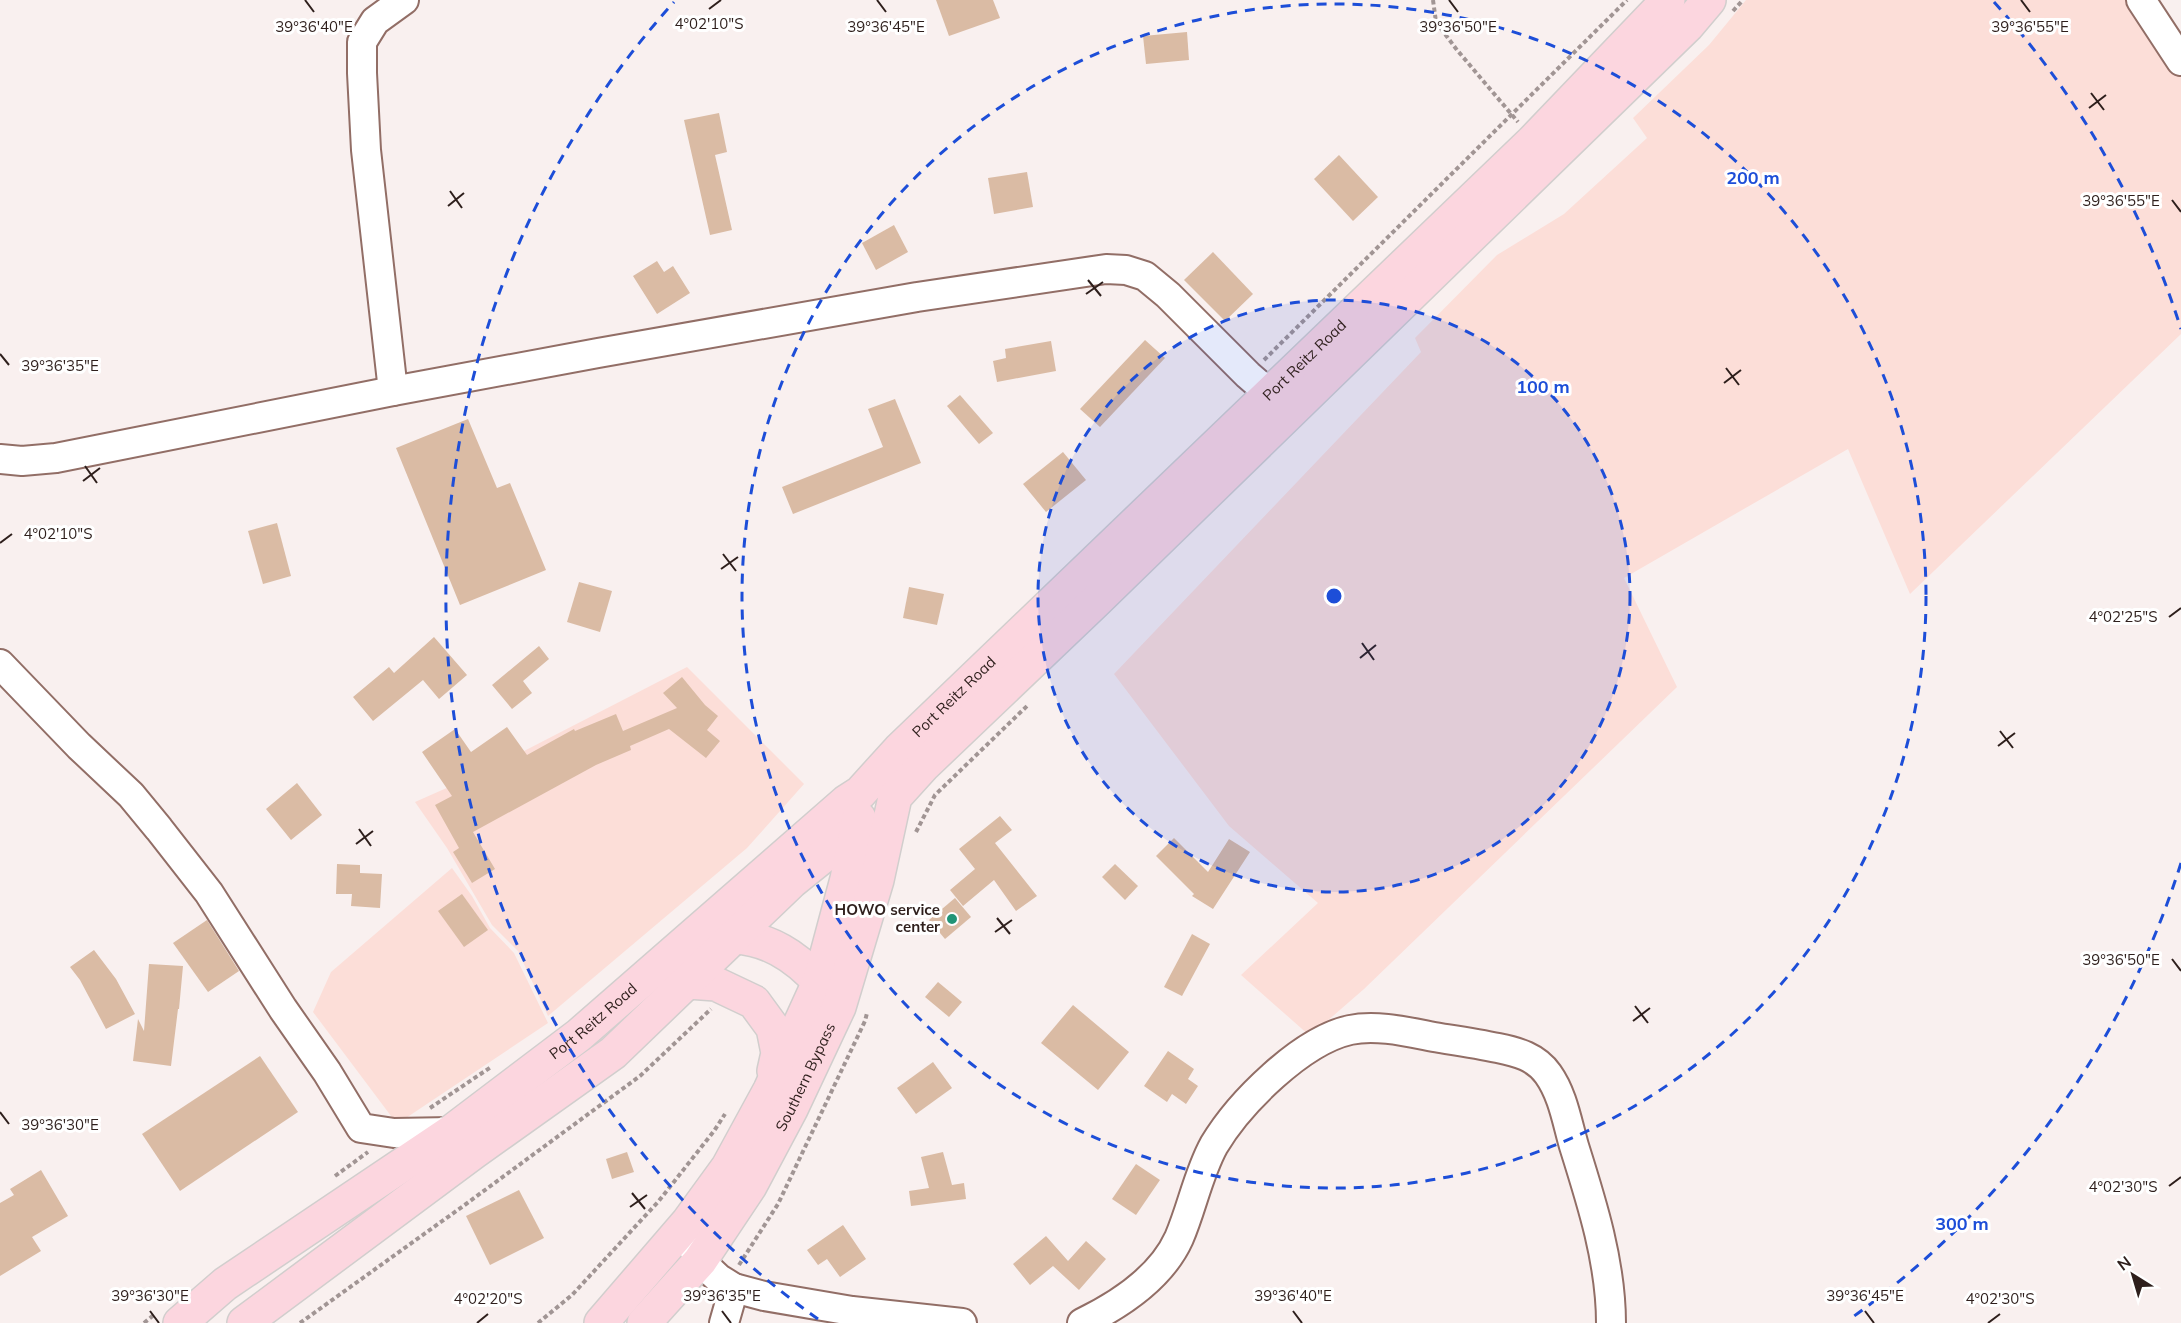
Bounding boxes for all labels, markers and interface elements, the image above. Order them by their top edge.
text: 4°02'10"S [674,14,744,33]
text: 39°36'40"E [275,17,353,36]
text: 39°36'45"E [847,17,925,36]
text: 39°36'50"E [1419,17,1497,36]
text: 39°36'55"E [1991,17,2069,36]
text: 200 m [1726,166,1780,189]
text: 39°36'55"E [2082,191,2160,210]
street label: Port Reitz Road [1258,315,1350,405]
text: 39°36'35"E [21,356,99,375]
text: 100 m [1516,375,1570,398]
text: 4°02'10"S [23,524,93,543]
centre of rings [1324,586,1344,606]
text: 4°02'25"S [2088,607,2158,626]
street label: Port Reitz Road [908,652,1000,741]
place label: HOWO service center [835,900,940,936]
marker: HOWO service center [945,912,959,926]
text: 39°36'50"E [2082,950,2160,969]
street label: Port Reitz Road [545,979,641,1063]
street label: Southern Bypass [771,1020,839,1134]
text: 39°36'30"E [21,1115,99,1134]
text: 4°02'30"S [2088,1177,2158,1196]
text: 300 m [1935,1212,1989,1235]
north arrow [2103,1245,2163,1305]
text: N [2113,1251,2135,1275]
text: 39°36'30"E [111,1286,189,1305]
text: 39°36'35"E [683,1286,761,1305]
text: 39°36'40"E [1254,1286,1332,1305]
text: 39°36'45"E [1826,1286,1904,1305]
text: 4°02'20"S [453,1289,523,1308]
text: 4°02'30"S [1965,1289,2035,1308]

